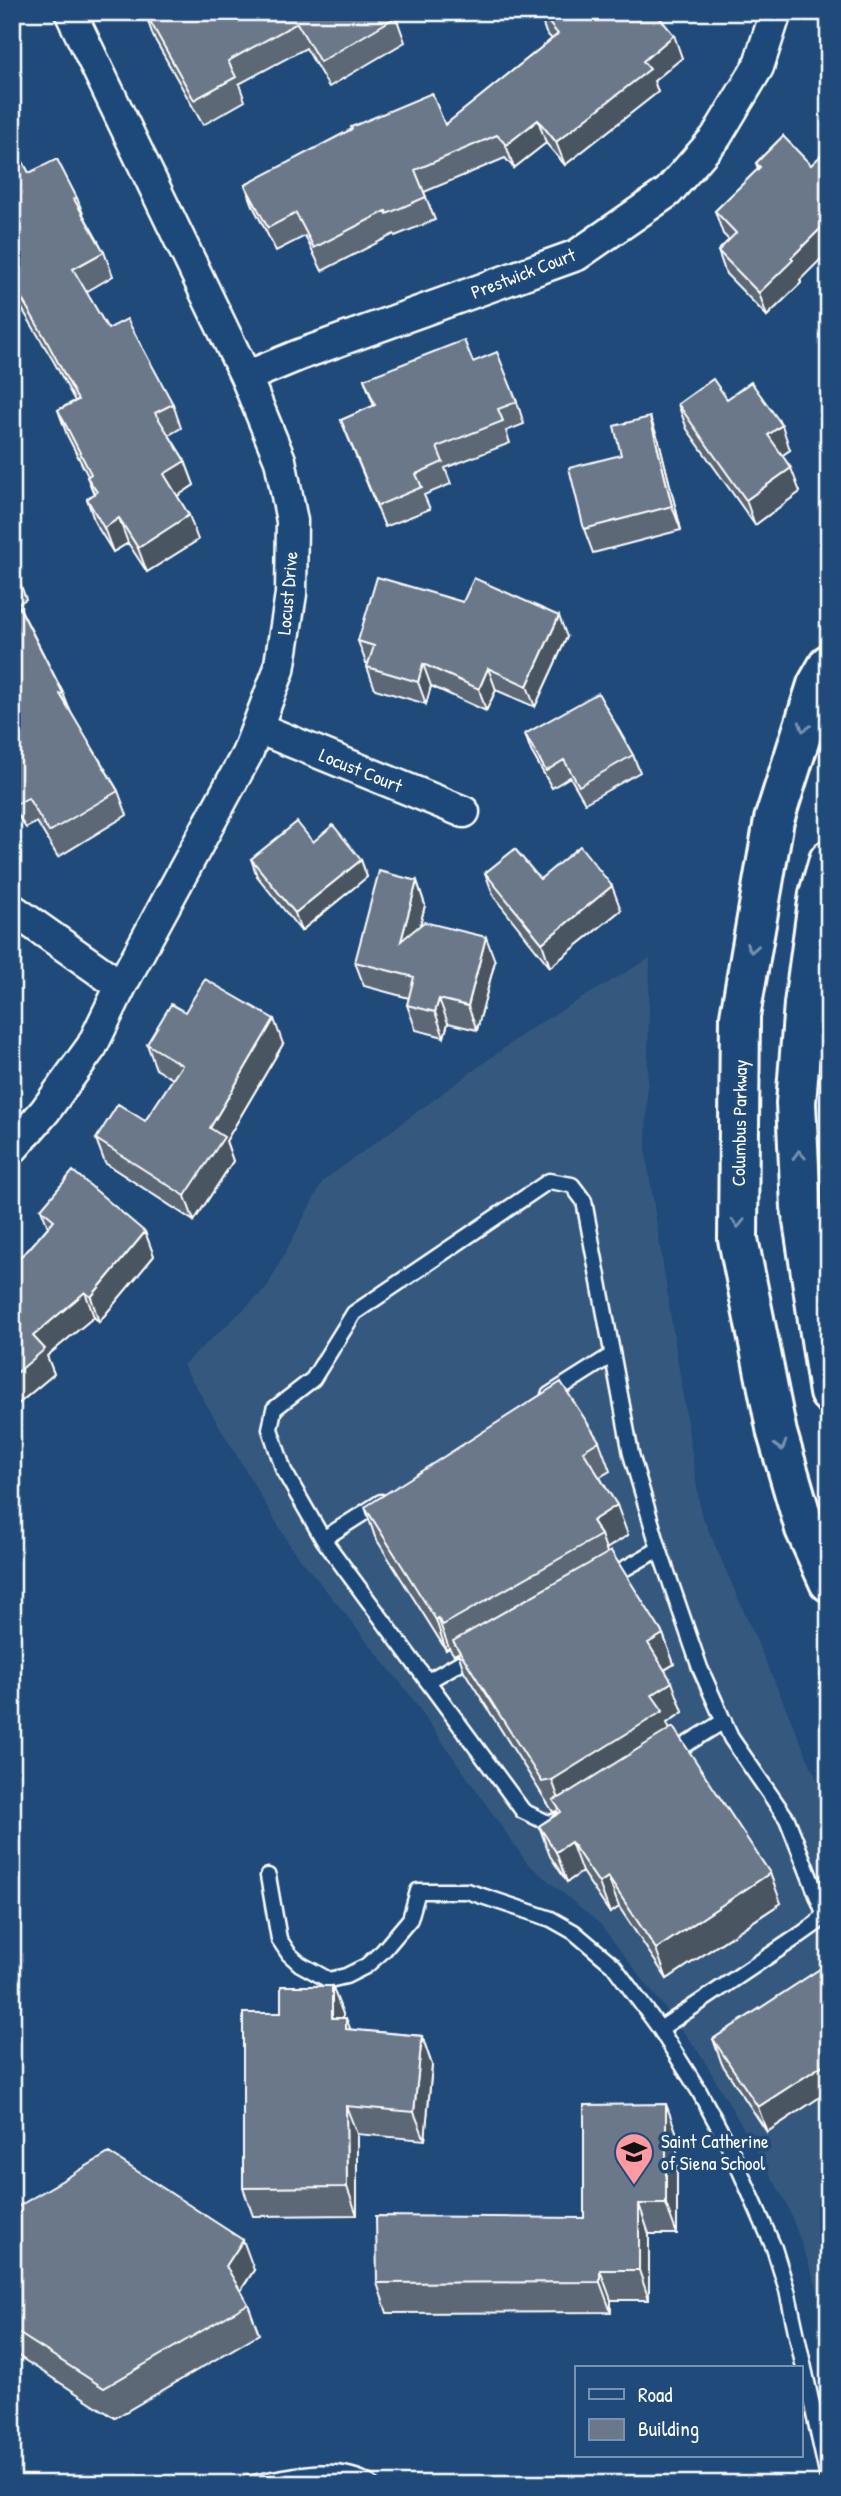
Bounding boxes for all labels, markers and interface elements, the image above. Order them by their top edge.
street label: Prestwick Court [467,241,579,305]
street label: Locust Drive [270,550,304,636]
one-way arrow [797,720,812,732]
street label: Locust Court [316,742,407,799]
one-way arrow [745,942,760,954]
street label: Columbus Parkway [725,1059,753,1187]
one-way arrow [791,1149,806,1160]
one-way arrow [731,1218,746,1229]
one-way arrow [773,1440,787,1452]
place label: Saint Catherine of Siena School [661,2128,769,2176]
school or university icon: Saint Catherine of Siena School [613,2131,655,2186]
legend [575,2366,802,2458]
text: Road [638,2380,672,2409]
text: Building [638,2414,699,2443]

